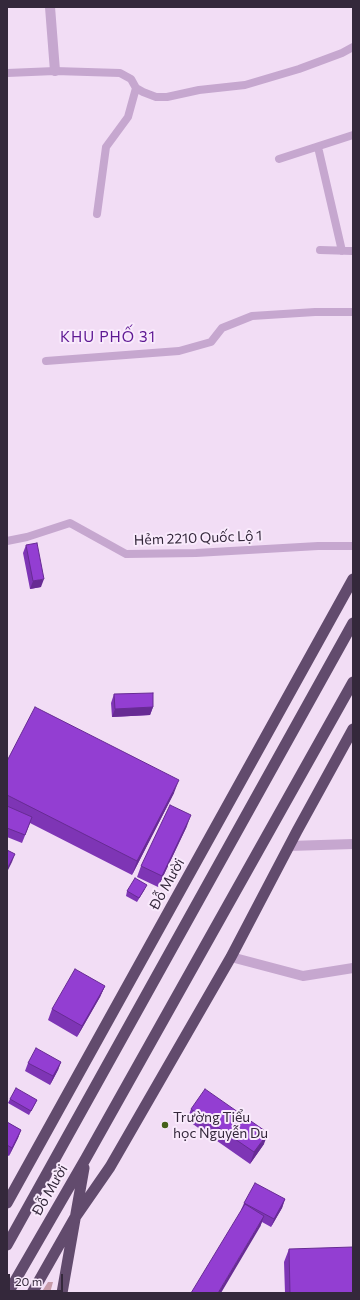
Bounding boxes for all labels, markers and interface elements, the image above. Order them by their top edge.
district label: KHU PHỐ 31 [60,328,156,346]
street label: Hẻm 2210 Quốc Lộ 1 [134,527,262,549]
street label: Đỗ Mười [146,855,188,913]
place label: Trường Tiểu học Nguyễn Du [173,1109,268,1142]
marker: Trường Tiểu học Nguyễn Du [160,1120,170,1130]
street label: Đỗ Mười [29,1162,71,1218]
scale bar [10,1266,65,1292]
text: 20 m [15,1274,42,1288]

